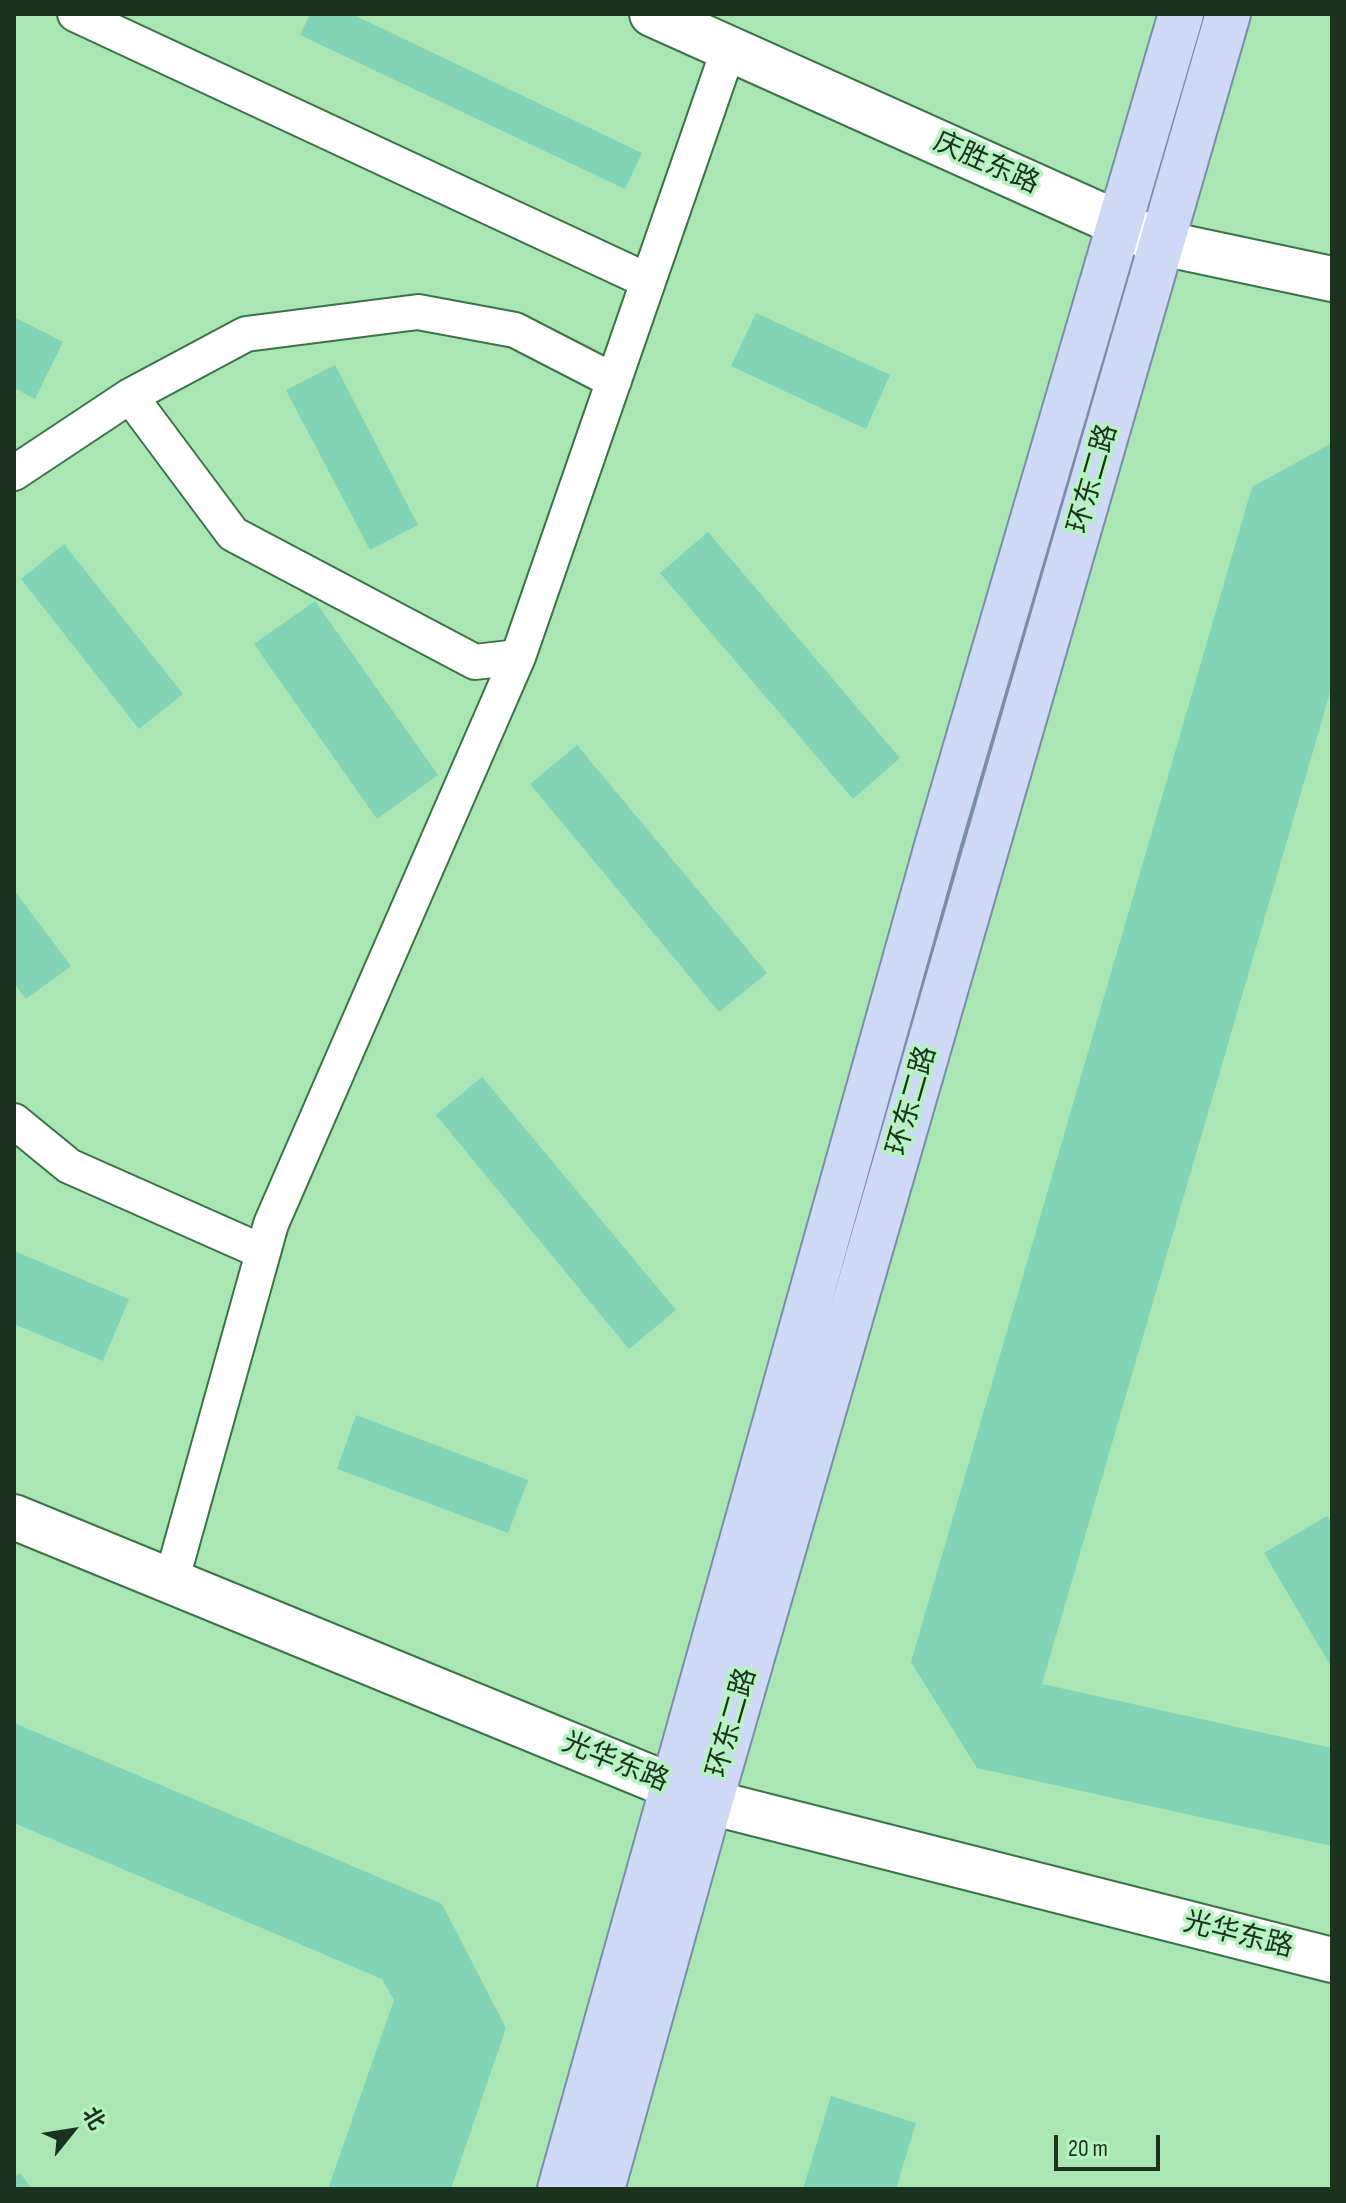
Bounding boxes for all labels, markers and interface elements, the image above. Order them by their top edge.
street label: 庆胜东路 [928,126,1044,202]
street label: 环东二路 [1062,421,1126,537]
street label: 环东二路 [881,1043,945,1159]
street label: 环东二路 [701,1665,765,1781]
street label: 光华东路 [557,1726,673,1800]
street label: 光华东路 [1180,1906,1296,1966]
north arrow [32,2091,112,2171]
text: 北 [76,2102,110,2135]
scale bar [1058,2119,1164,2169]
text: 20 m [1068,2134,1108,2163]

